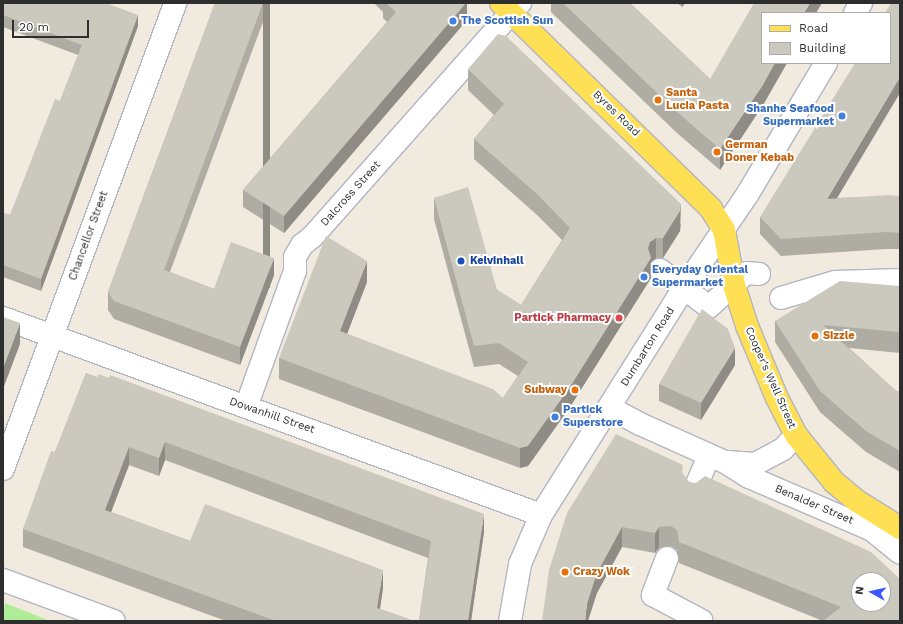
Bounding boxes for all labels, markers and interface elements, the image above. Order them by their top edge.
scale bar [14,12,91,38]
legend [761,12,891,64]
place label: The Scottish Sun [461,14,553,28]
marker: The Scottish Sun [448,16,458,26]
text: 20 m [19,20,49,34]
text: Road [799,21,828,35]
text: Building [799,41,846,55]
place label: Santa Lucia Pasta [666,87,729,113]
street label: Byres Road [590,88,642,140]
marker: Santa Lucia Pasta [653,95,663,105]
place label: Shanhe Seafood Supermarket [746,103,834,129]
marker: Shanhe Seafood Supermarket [837,111,847,121]
place label: German Doner Kebab [725,139,794,165]
marker: German Doner Kebab [712,147,722,157]
street label: Dalcross Street [318,159,384,229]
street label: Chancellor Street [67,189,111,283]
place label: Kelvinhall [470,254,524,268]
marker: Kelvinhall [455,255,467,267]
place label: Everyday Oriental Supermarket [652,264,748,290]
marker: Everyday Oriental Supermarket [639,272,649,282]
street label: Dumbarton Road [618,305,678,389]
place label: Partick Pharmacy [514,311,611,325]
marker: Partick Pharmacy [614,313,624,323]
street label: Cooper's Well Street [741,325,799,431]
place label: Sizzle [823,329,855,343]
marker: Sizzle [810,331,820,341]
place label: Subway [524,383,567,397]
marker: Subway [570,385,580,395]
street label: Dowanhill Street [227,395,317,437]
place label: Partick Superstore [563,404,623,430]
marker: Partick Superstore [550,412,560,422]
street label: Benalder Street [773,482,855,528]
place label: Crazy Wok [573,565,630,579]
marker: Crazy Wok [560,567,570,577]
north arrow [851,572,891,612]
text: N [853,585,867,595]

